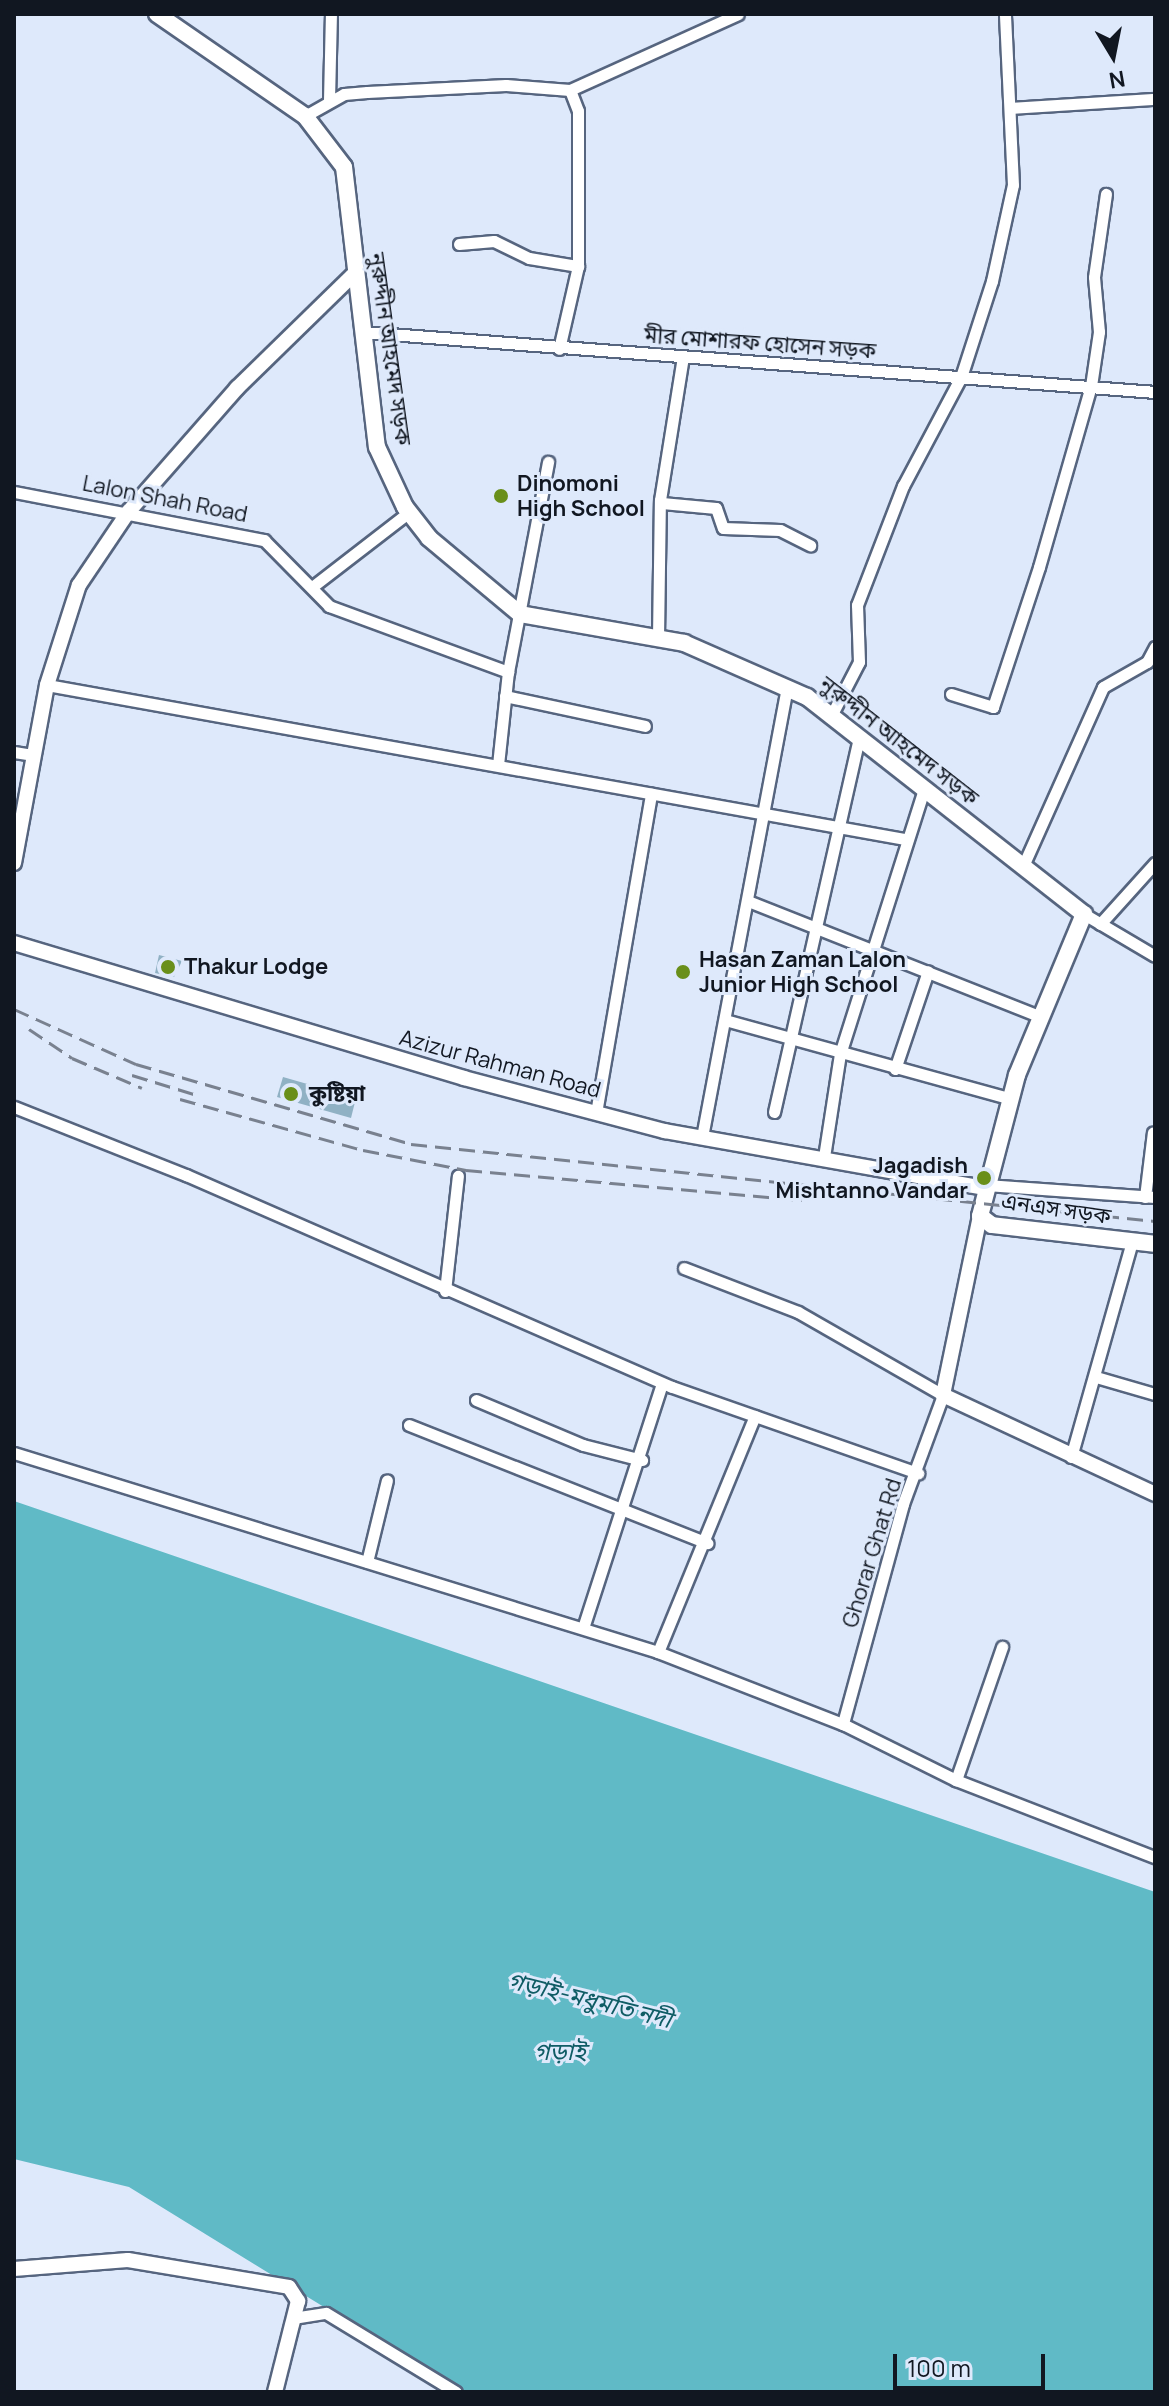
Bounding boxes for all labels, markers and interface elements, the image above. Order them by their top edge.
north arrow [1073,16,1153,96]
text: N [1107,63,1128,96]
street label: নুরুদ্দীন আহমেদ সড়ক [363,251,417,447]
street label: মীর মোশারফ হোসেন সড়ক [643,322,877,364]
street label: Lalon Shah Road [80,470,250,528]
place label: Dinomoni High School [517,470,645,522]
marker: Dinomoni High School [492,487,510,505]
street label: নুরুদ্দীন আহমেদ সড়ক [814,671,984,811]
place label: Hasan Zaman Lalon Junior High School [699,946,906,998]
place label: Thakur Lodge [184,954,328,980]
marker: Thakur Lodge [159,958,177,976]
marker: Hasan Zaman Lalon Junior High School [674,963,692,981]
street label: Azizur Rahman Road [396,1024,604,1104]
place label: কুষ্টিয়া [309,1081,365,1107]
marker: কুষ্টিয়া [280,1083,302,1105]
place label: Jagadish Mishtanno Vandar [775,1152,968,1204]
marker: Jagadish Mishtanno Vandar [975,1169,993,1187]
street label: এনএস সড়ক [999,1188,1113,1230]
street label: Ghorar Ghat Rd [837,1475,907,1631]
water label: গড়াই-মধুমতি নদী [505,1965,675,2033]
water label: গড়াই [534,2037,586,2065]
scale bar [897,2338,1049,2388]
text: 100 m [907,2351,971,2384]

